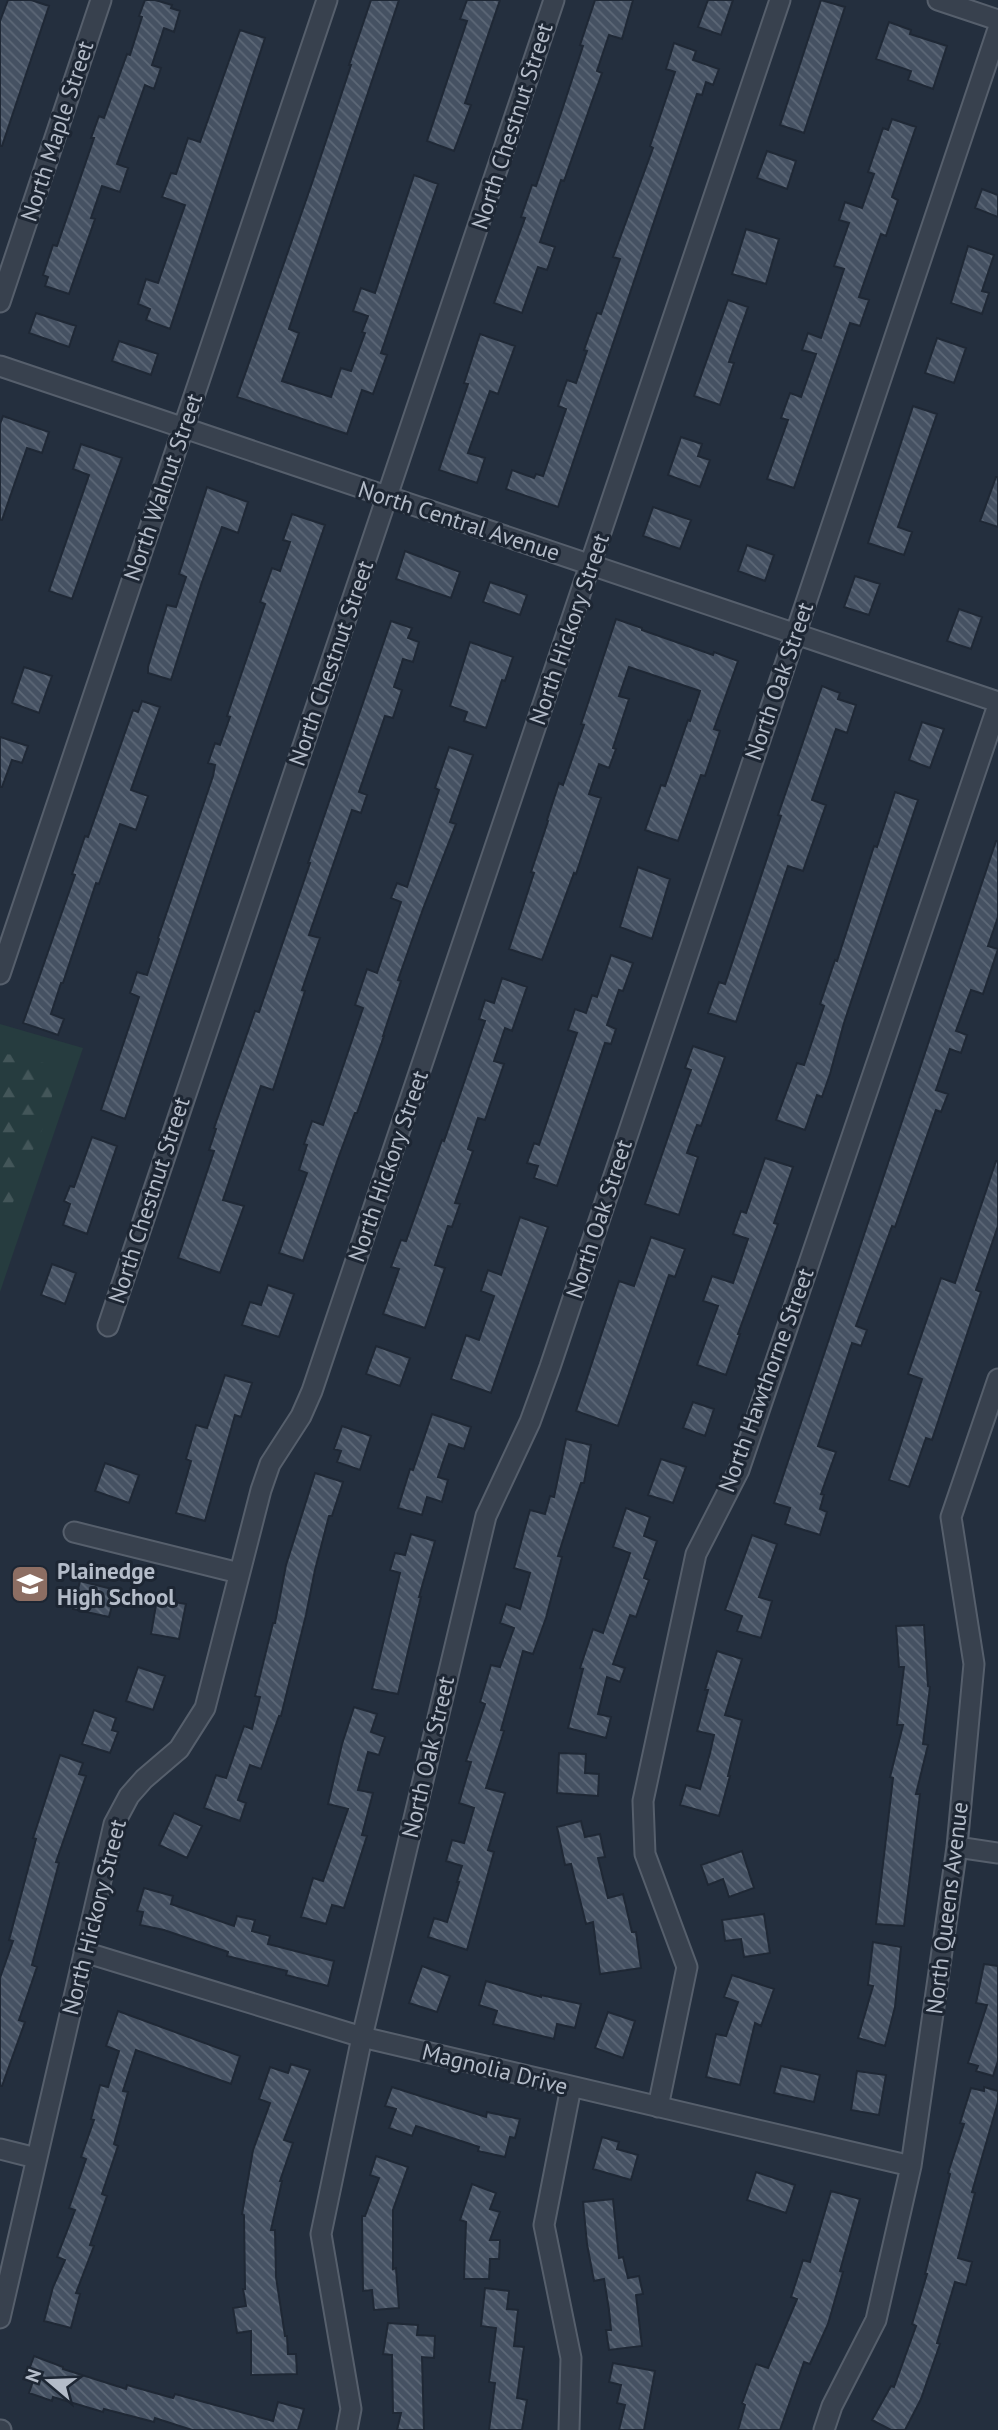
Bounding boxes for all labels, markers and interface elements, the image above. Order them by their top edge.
street label: North Chestnut Street [464,19,559,233]
street label: North Maple Street [14,37,99,225]
street label: North Walnut Street [117,389,208,584]
street label: North Central Avenue [355,474,564,567]
street label: North Hickory Street [522,529,615,728]
street label: North Chestnut Street [282,556,379,769]
street label: North Oak Street [738,598,819,764]
street label: North Hickory Street [341,1066,434,1265]
street label: North Chestnut Street [101,1093,196,1307]
street label: North Oak Street [559,1136,638,1302]
street label: North Hawthorne Street [711,1264,820,1496]
place label: Plainedge High School [57,1556,175,1611]
school or university icon: Plainedge High School [9,1563,51,1605]
street label: North Oak Street [395,1673,460,1841]
street label: North Queens Avenue [919,1800,974,2016]
street label: North Hickory Street [55,1816,132,2018]
street label: Magnolia Drive [419,2036,571,2101]
north arrow [14,2346,84,2416]
text: N [20,2366,46,2385]

